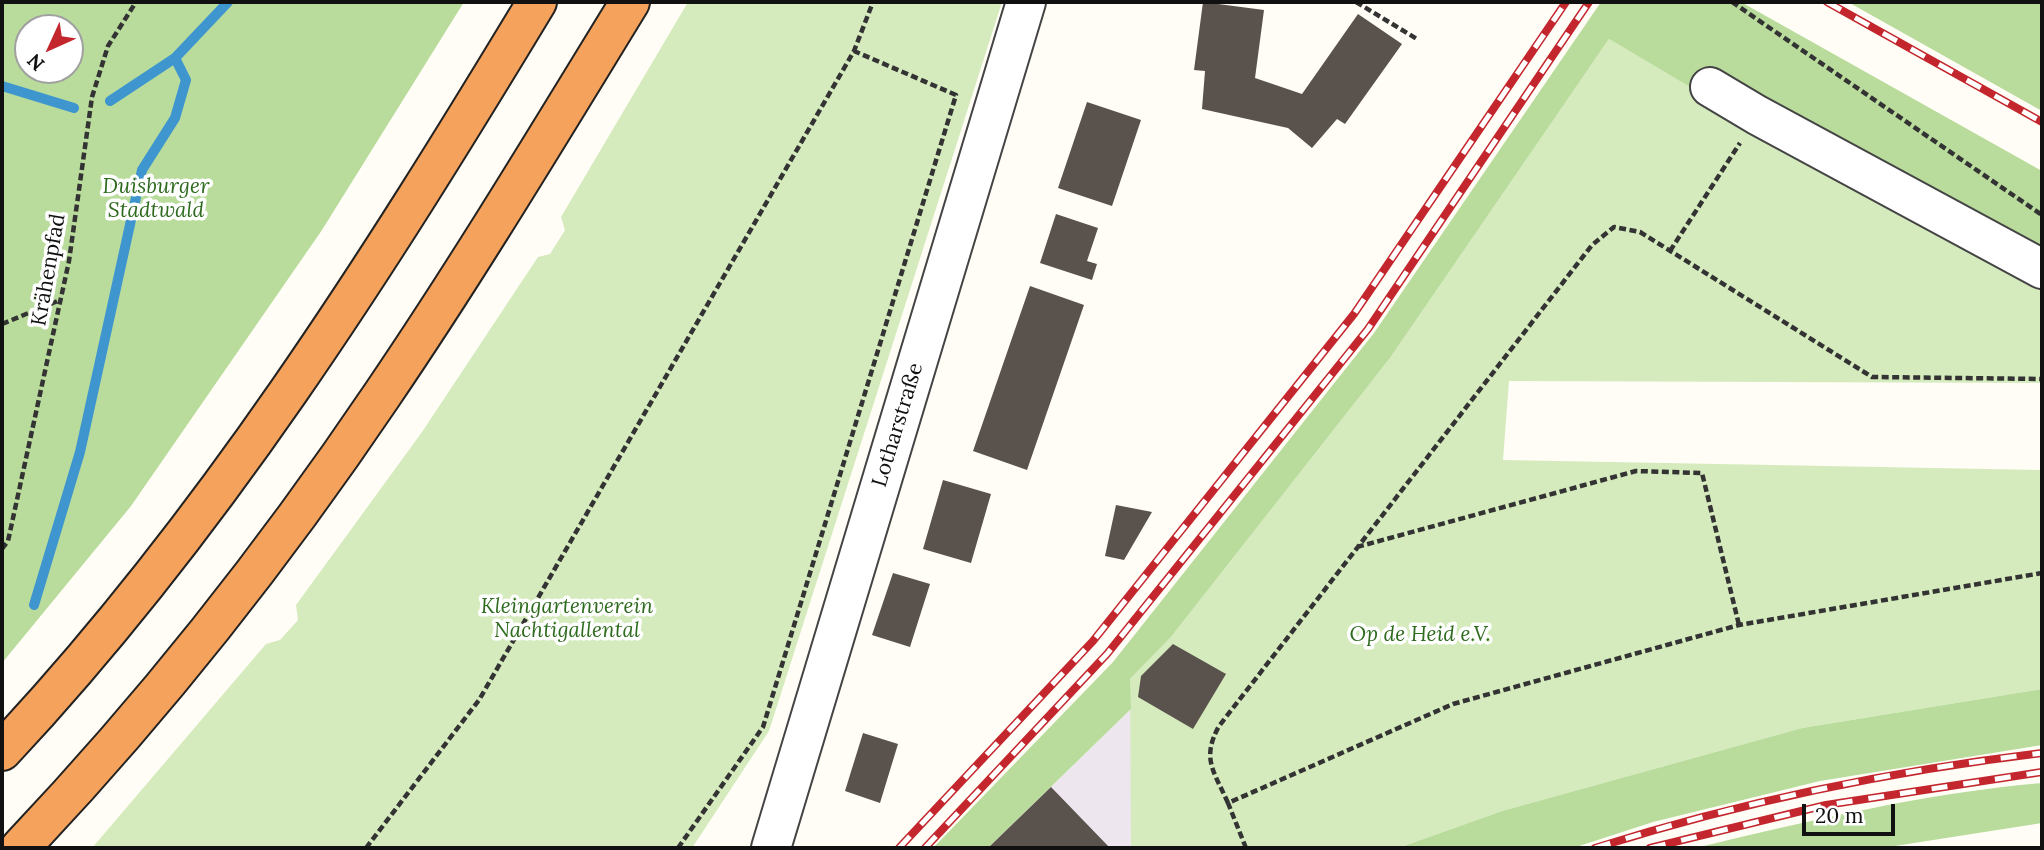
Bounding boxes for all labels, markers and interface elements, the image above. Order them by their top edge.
north arrow [14,14,84,84]
text: N [22,49,49,76]
park label: Duisburger Stadtwald [103,174,209,224]
street label: Krähenpfad [27,212,71,328]
street label: Lotharstraße [867,360,929,490]
park label: Kleingartenverein Nachtigallental [481,594,653,644]
park label: Op de Heid e.V. [1349,622,1491,648]
scale bar [1806,790,1899,834]
text: 20 m [1815,802,1864,829]

